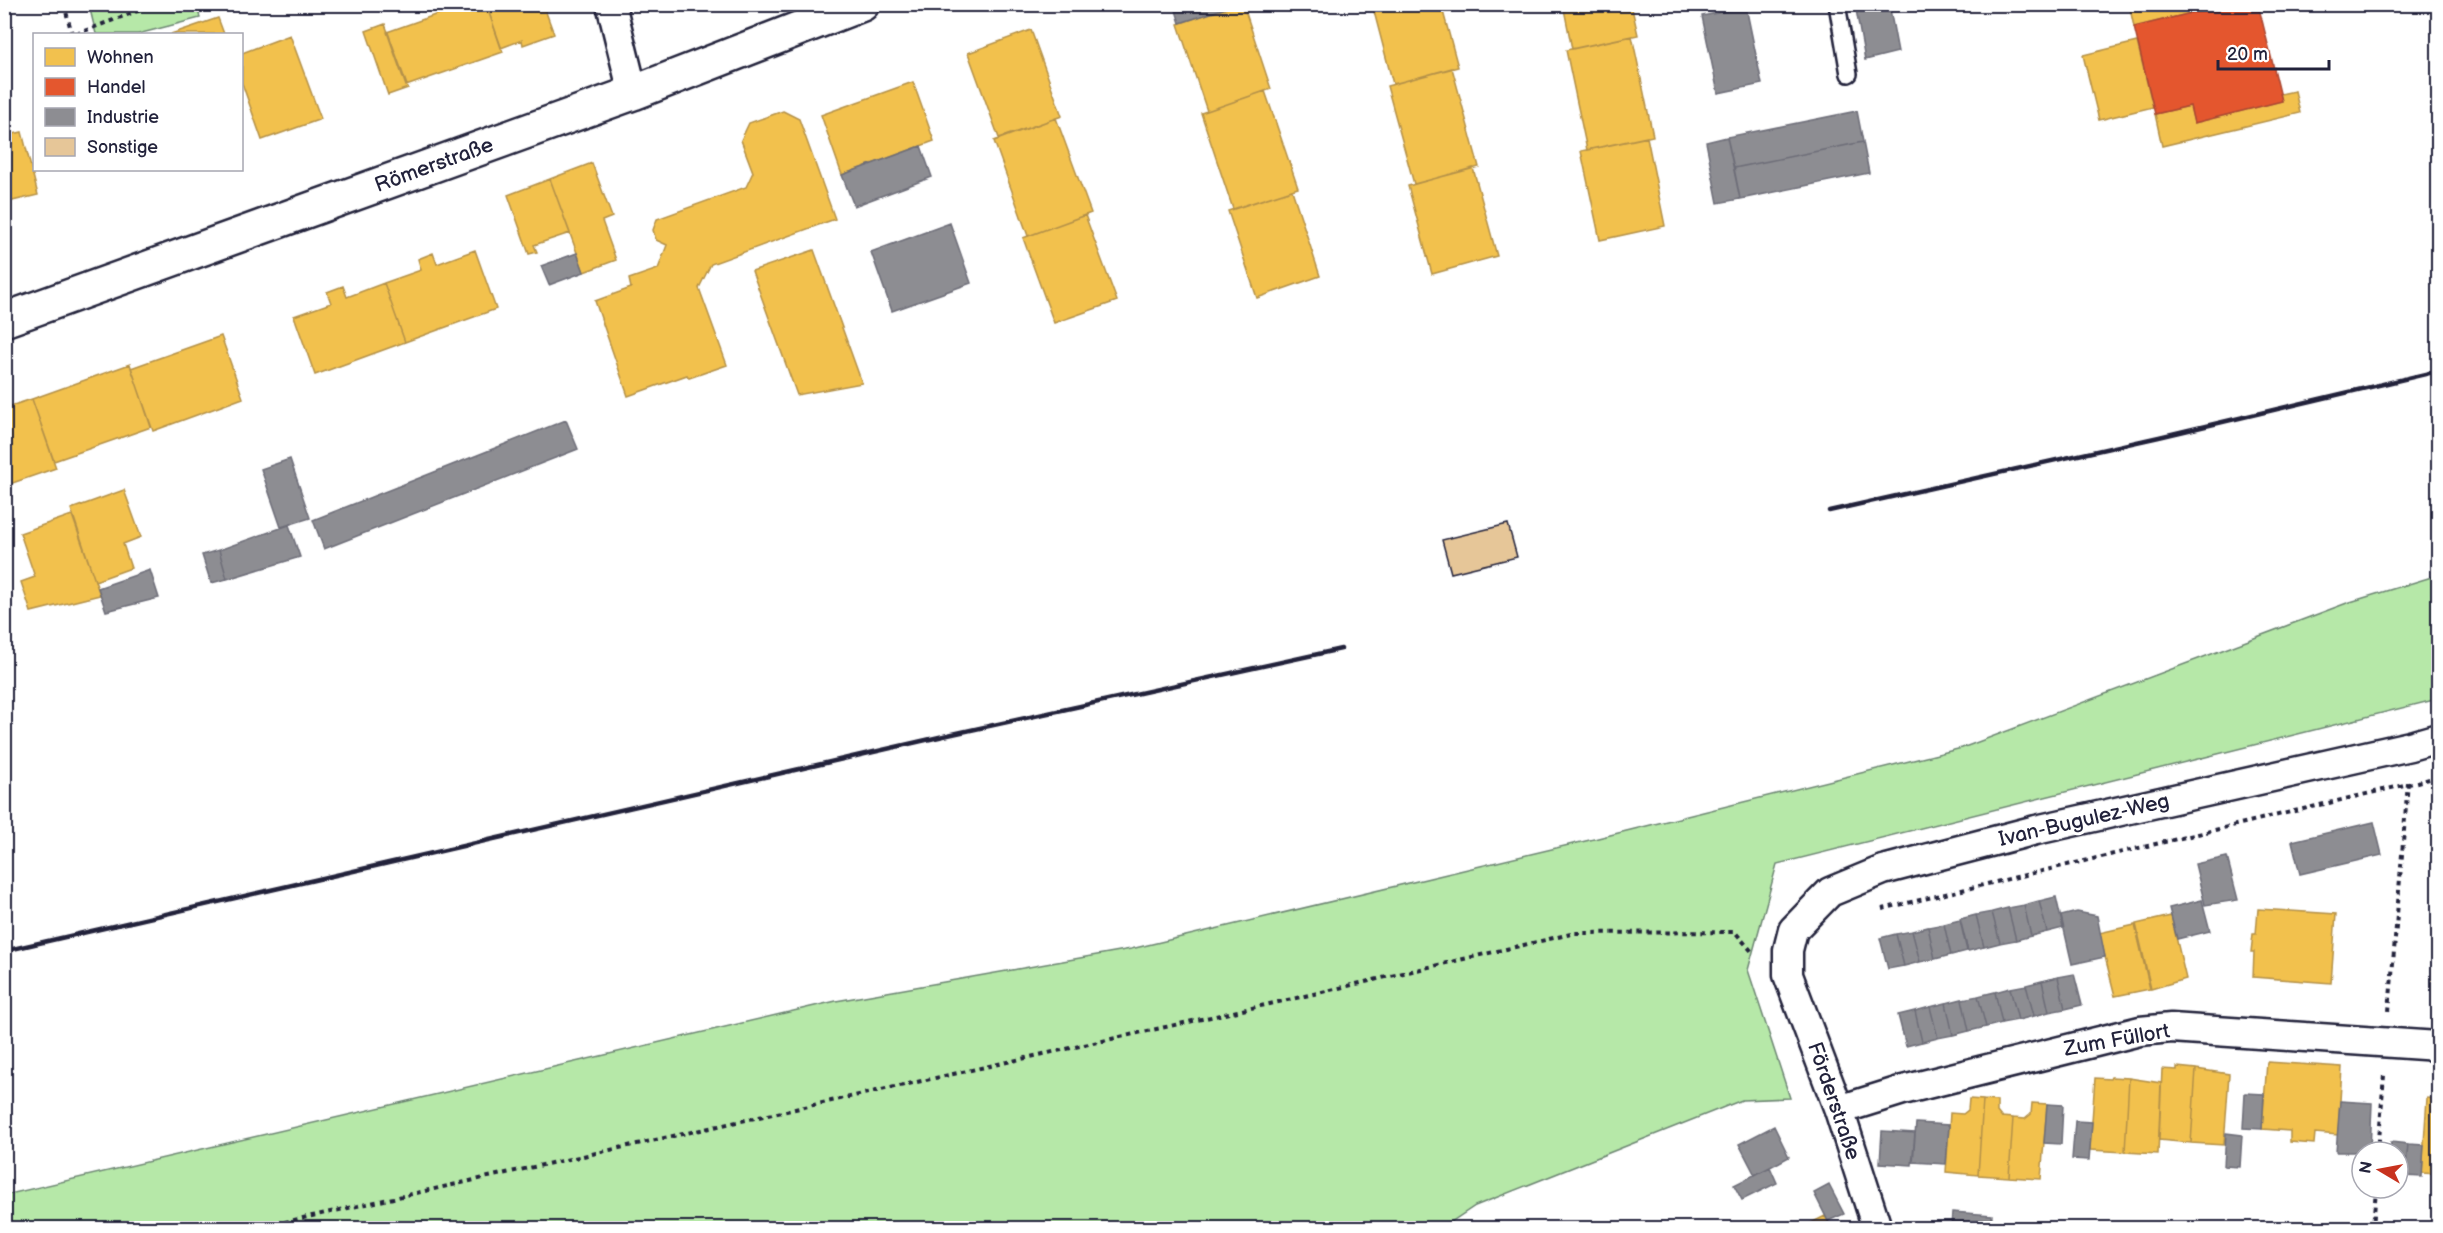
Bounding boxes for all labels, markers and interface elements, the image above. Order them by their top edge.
legend [33,33,243,171]
scale bar [2218,33,2329,71]
text: 20 m [2227,44,2268,65]
text: Wohnen [87,47,154,68]
text: Handel [87,77,146,98]
text: Industrie [87,107,159,128]
street label: Römerstraße [371,132,497,198]
text: Sonstige [87,137,158,158]
street label: Ivan-Bugulez-Weg [1996,788,2172,852]
street label: Zum Füllort [2061,1018,2172,1062]
street label: Förderstraße [1802,1039,1866,1163]
north arrow [2350,1140,2410,1200]
text: N [2356,1160,2377,1175]

